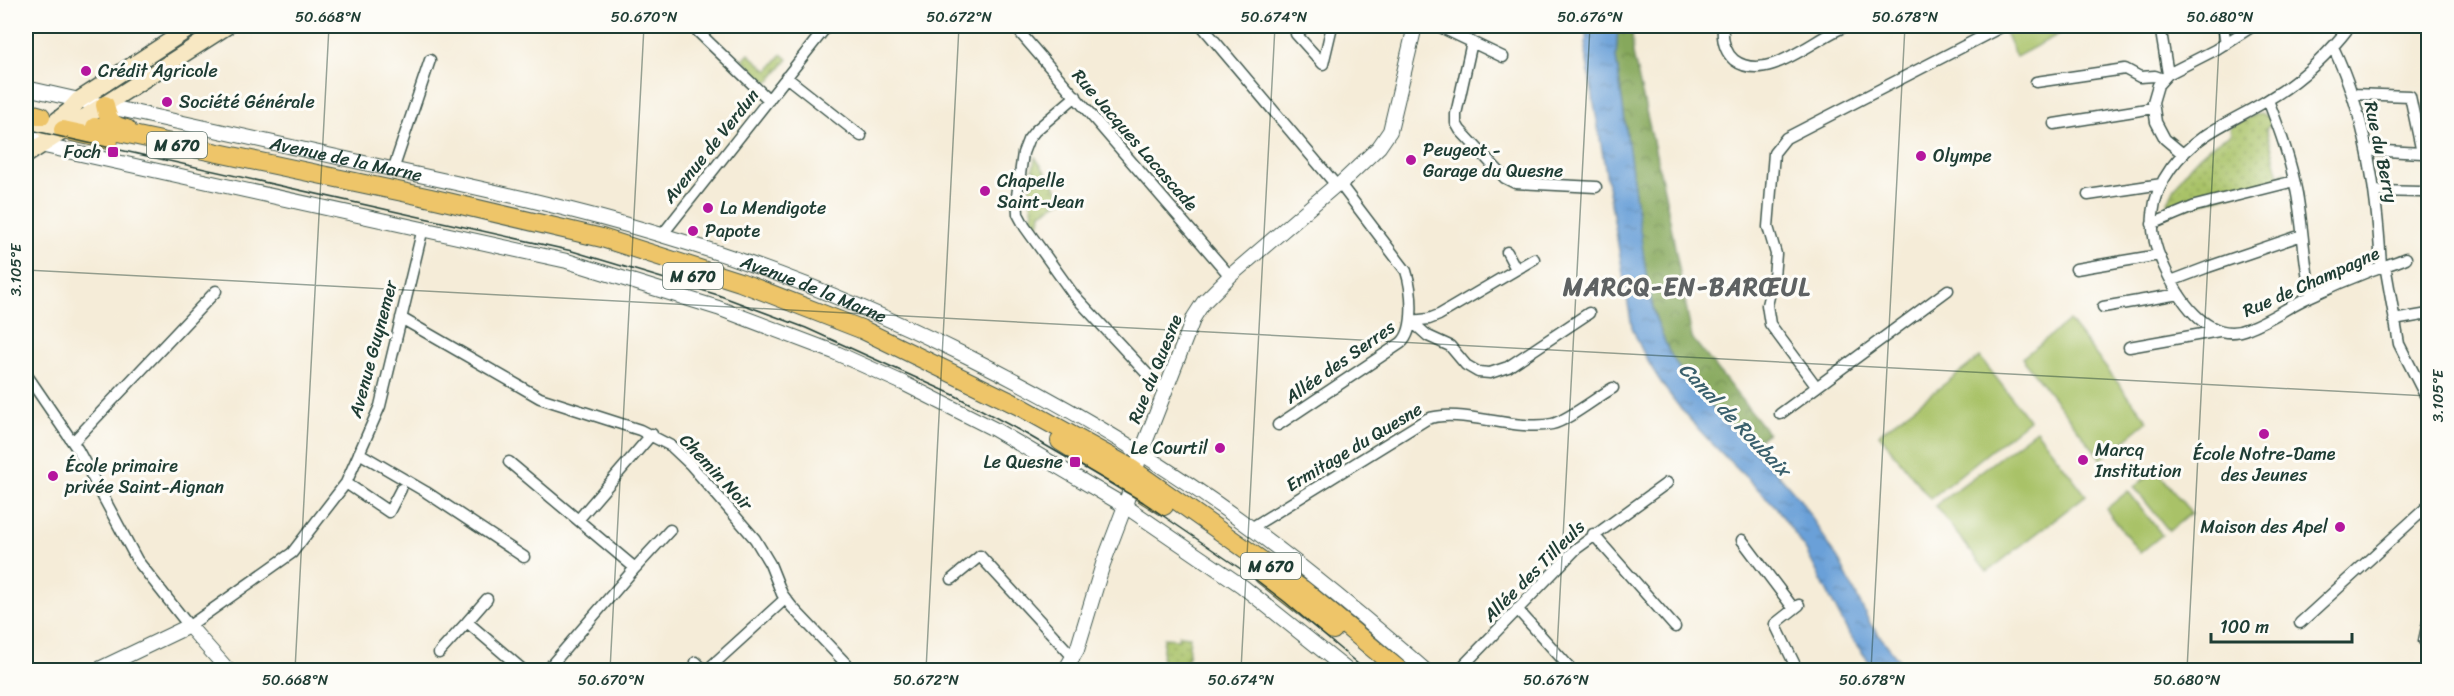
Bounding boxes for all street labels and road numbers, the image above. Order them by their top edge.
street label: Rue Jacques Lacascade [1064,61,1207,219]
street label: Avenue de Verdun [654,81,768,211]
street label: Rue du Berry [2355,98,2407,206]
street label: Avenue de la Marne [266,127,425,191]
road number: M 670 [147,132,207,158]
street label: Rue de Champagne [2237,237,2385,327]
street label: Avenue de la Marne [735,245,892,333]
road number: M 670 [663,263,723,289]
street label: Avenue Guynemer [339,275,407,422]
street label: Rue du Quesne [1119,309,1192,429]
street label: Allée des Serres [1277,311,1403,413]
street label: Ermitage du Quesne [1279,393,1429,501]
street label: Chemin Noir [671,426,762,520]
street label: Allée des Tilleuls [1474,512,1593,631]
road number: M 670 [1241,553,1301,579]

